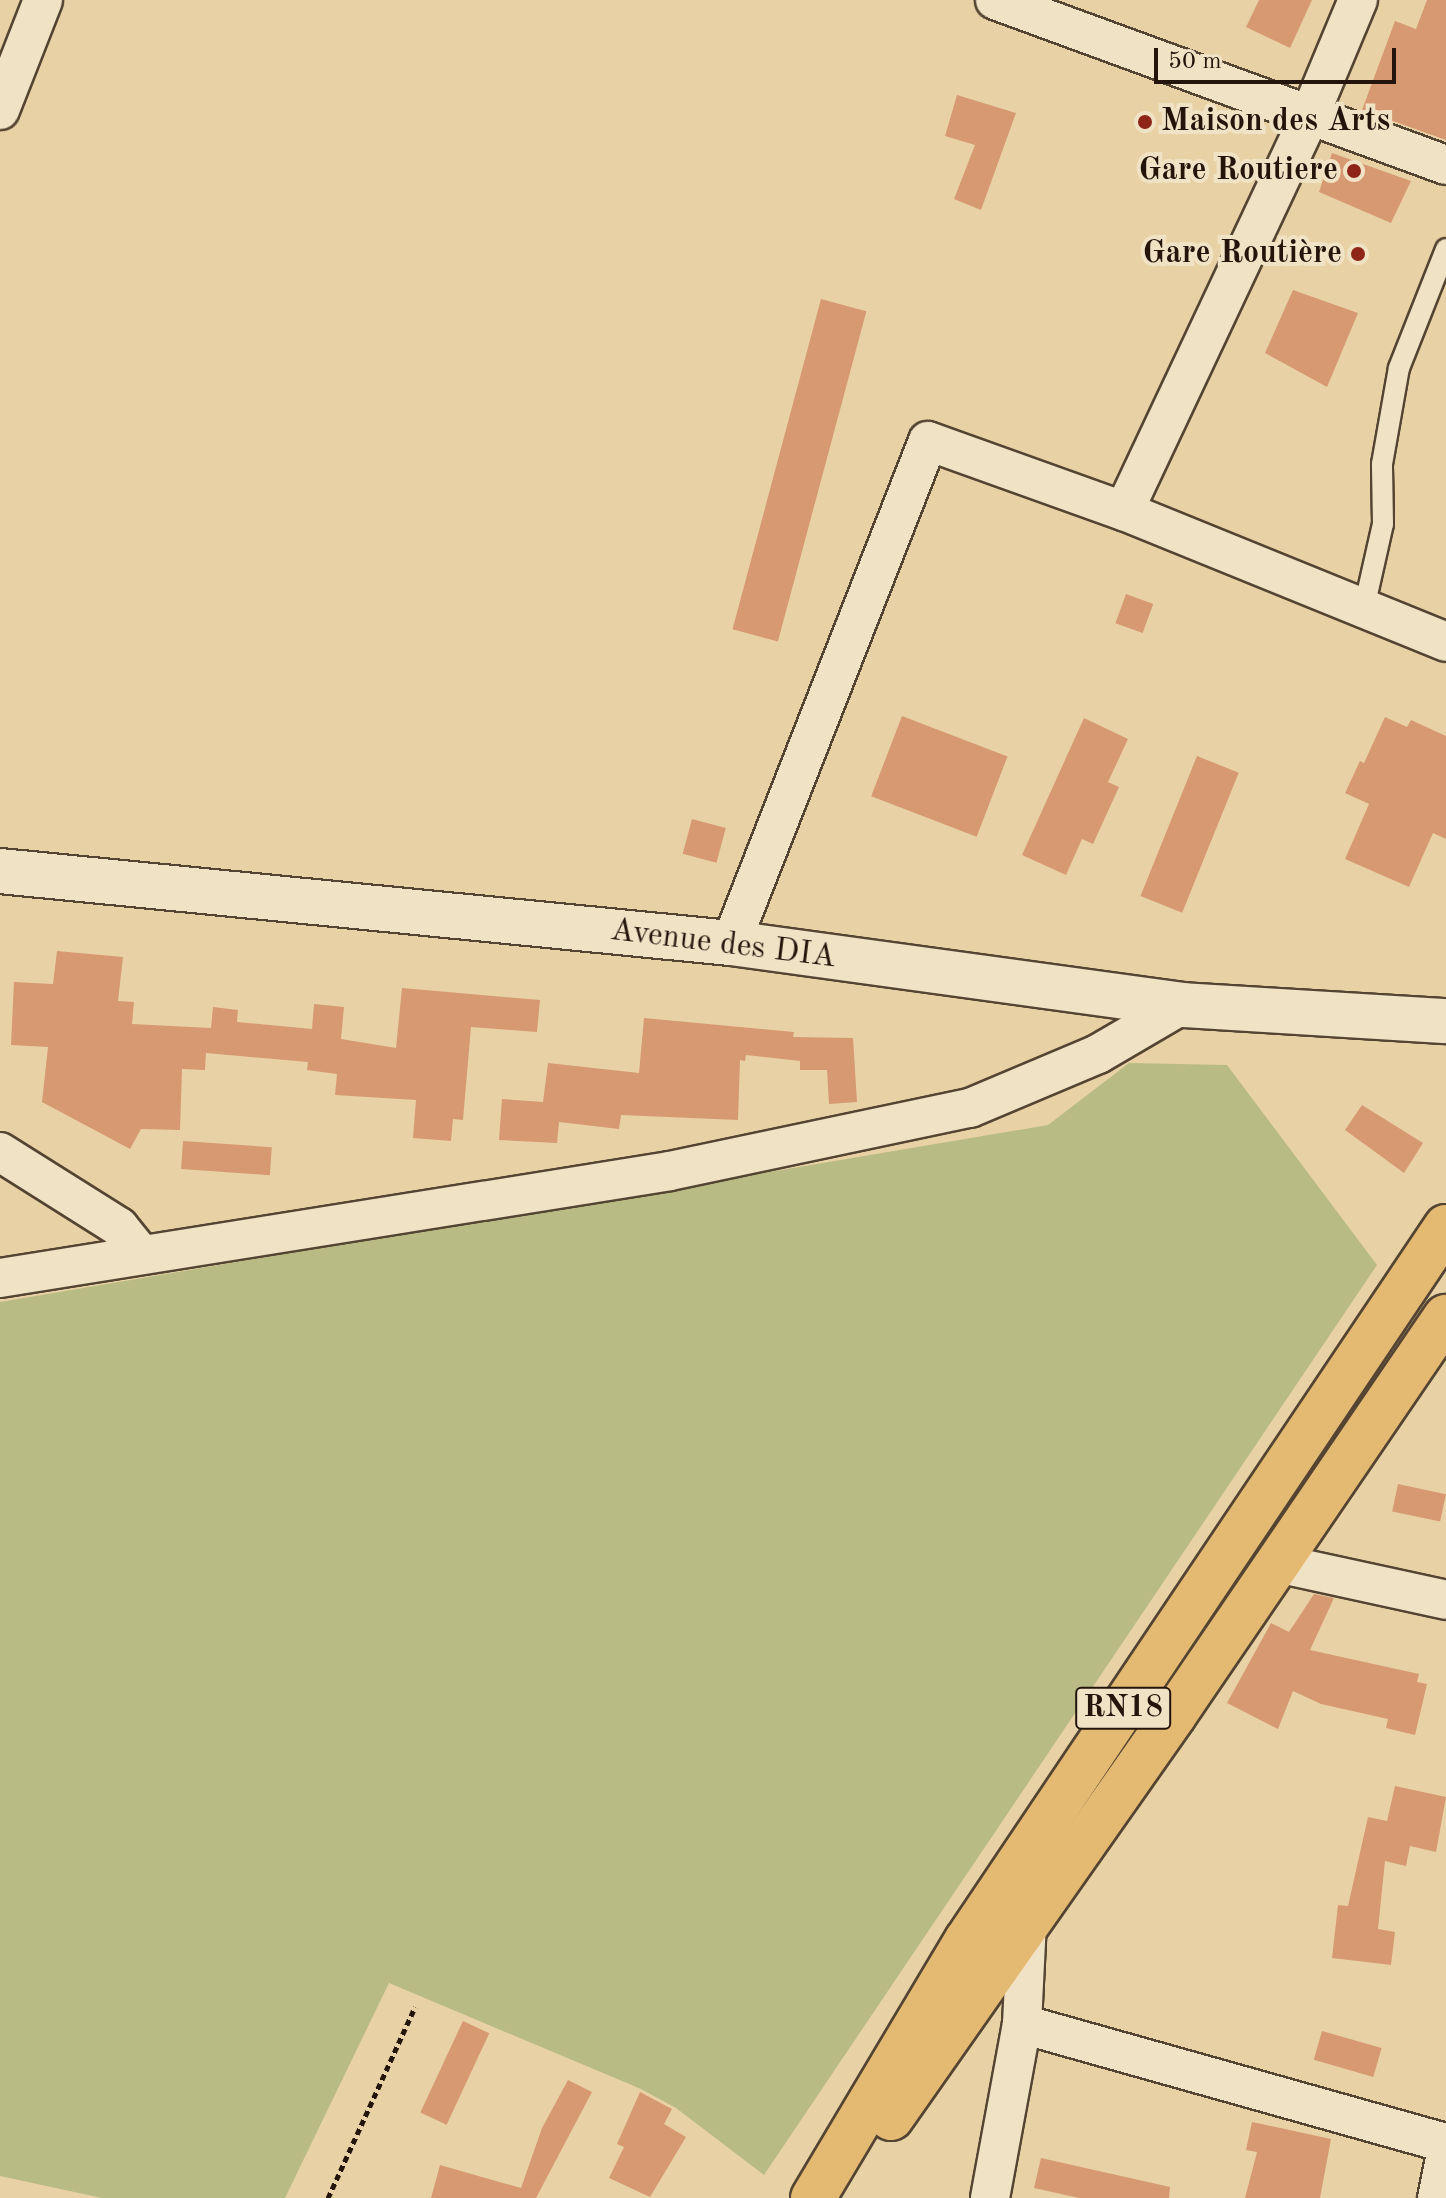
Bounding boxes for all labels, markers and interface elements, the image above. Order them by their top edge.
scale bar [1158,32,1400,82]
text: 50 m [1168,50,1222,74]
place label: Maison des Arts [1161,103,1390,141]
marker: Maison des Arts [1136,113,1154,131]
place label: Gare Routiere [1138,152,1338,190]
marker: Gare Routiere [1345,162,1363,180]
place label: Gare Routière [1142,235,1342,273]
marker: Gare Routière [1349,245,1367,263]
street label: Avenue des DIA [608,912,838,978]
road number: RN18 [1075,1682,1171,1734]

